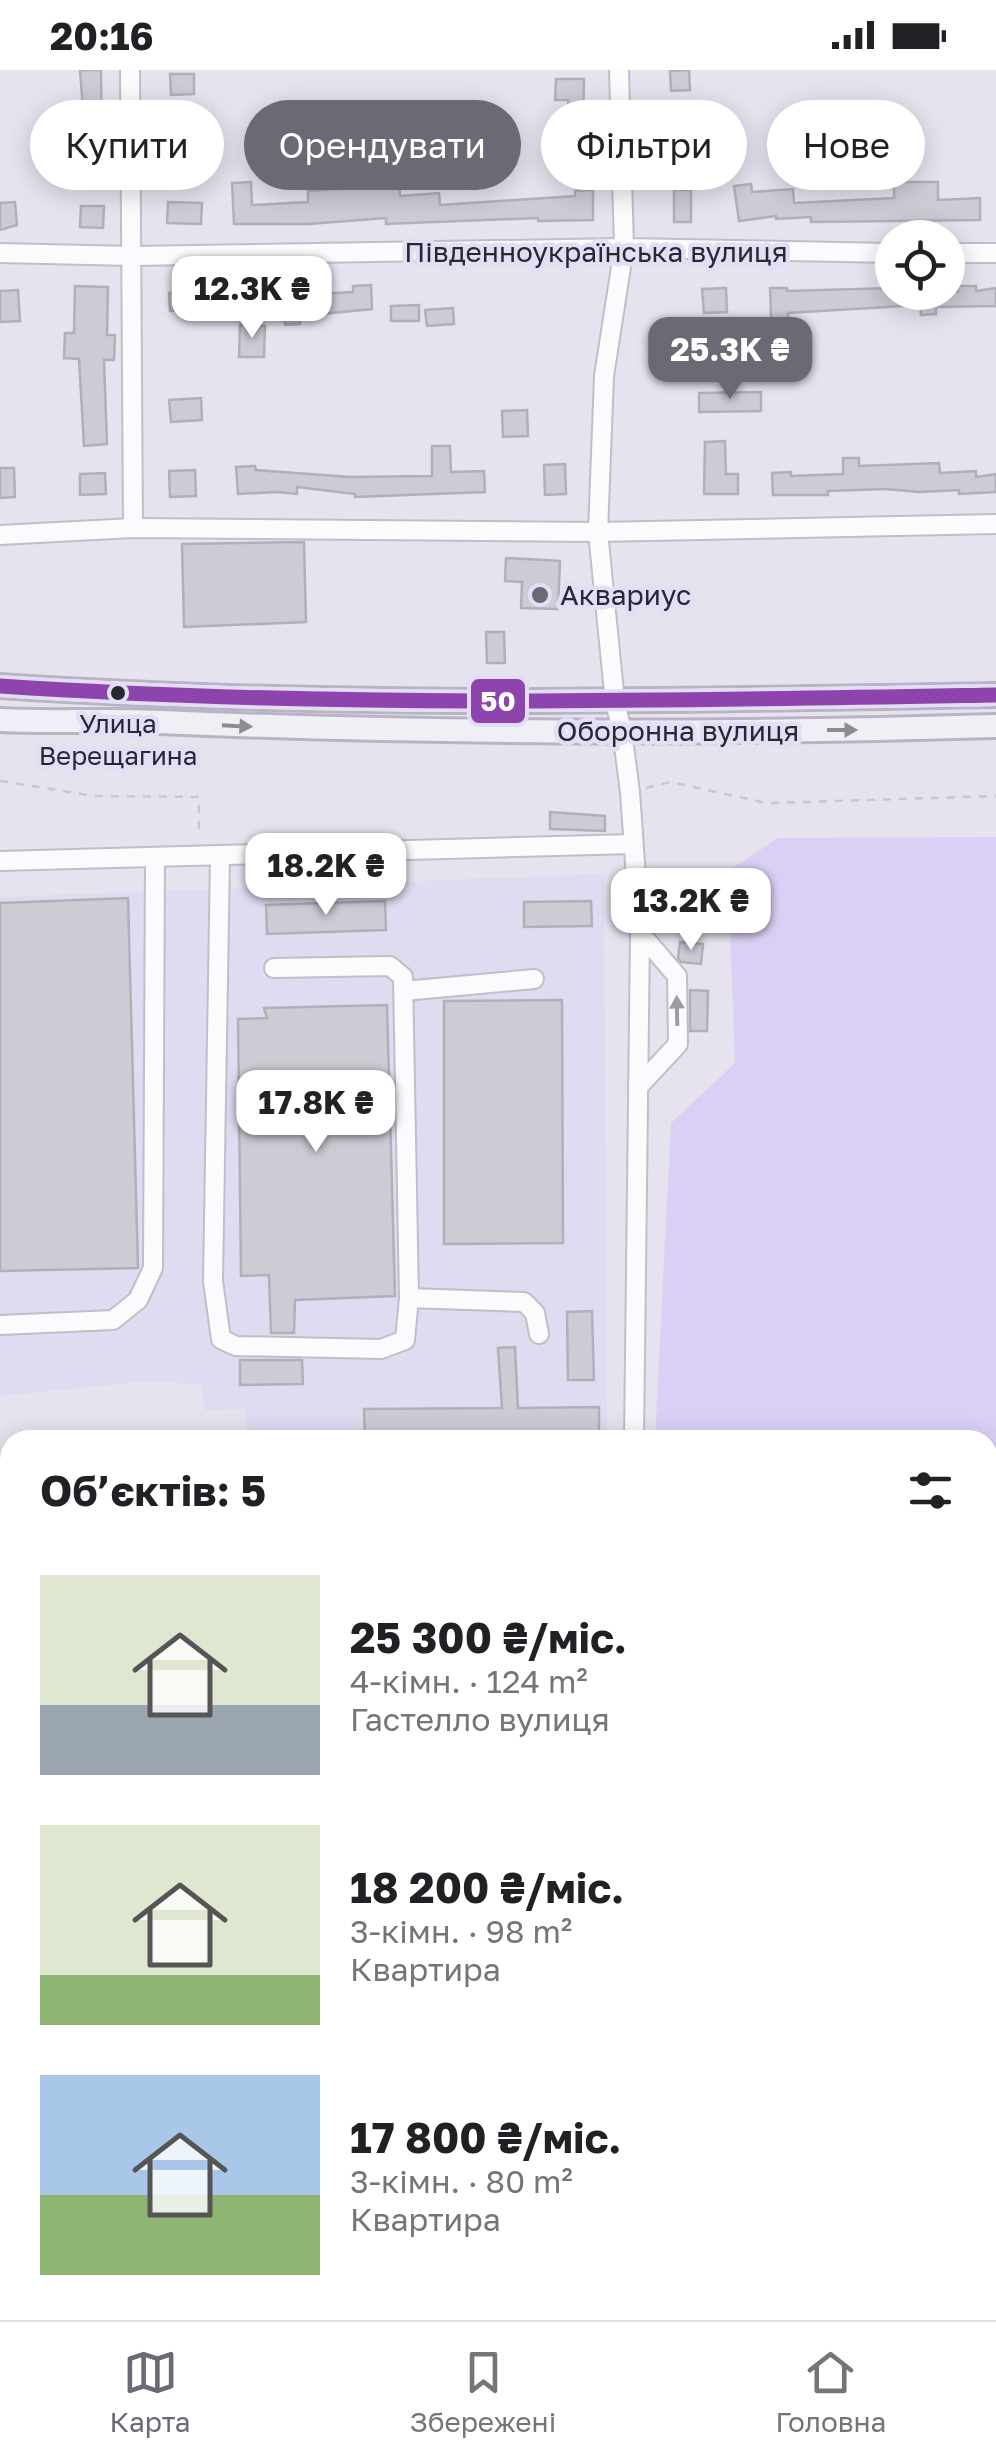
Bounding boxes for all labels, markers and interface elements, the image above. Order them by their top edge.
text: 20:16 [50,13,154,58]
chip: Купити [30,100,224,190]
chip: Орендувати [244,100,521,190]
chip: Фільтри [541,100,747,190]
chip: Нове [767,100,925,190]
map controls [875,220,965,310]
button: locate [875,220,965,310]
street label: Південноукраїнська вулиця [404,235,788,268]
pin: 12.3K ₴ [160,256,344,341]
text: 12.3K ₴ [194,269,310,307]
pin: 25.3K ₴ [638,317,822,402]
text: 25.3K ₴ [670,330,790,368]
place label: Аквариус [560,578,691,611]
marker: Аквариус [529,584,551,606]
line badge: 50 [469,677,527,725]
marker: Улица Верещагина [108,683,128,703]
text: 50 [480,684,516,717]
place label: Улица Верещагина [39,708,197,771]
street label: Оборонна вулиця [557,714,799,747]
one-way arrow [222,718,254,734]
one-way arrow [827,722,859,738]
pin: 18.2K ₴ [234,833,418,918]
text: 18.2K ₴ [267,846,385,884]
pin: 13.2K ₴ [599,868,783,953]
text: 13.2K ₴ [633,881,749,919]
one-way arrow [669,995,685,1027]
pin: 17.8K ₴ [224,1070,408,1155]
text: 17.8K ₴ [258,1083,374,1121]
icon: filters [903,1463,958,1518]
text: Об’єктів: 5 [40,1465,266,1515]
text: 25 300 ₴/міс. [350,1612,627,1662]
icon: home [120,1615,240,1735]
text: 4-кімн. · 124 m² [350,1662,588,1700]
text: Гастелло вулиця [350,1700,610,1738]
text: 18 200 ₴/міс. [350,1862,624,1912]
icon: home [120,1865,240,1985]
text: 3-кімн. · 98 m² [350,1912,572,1950]
text: Квартира [350,1950,501,1988]
text: 17 800 ₴/міс. [350,2112,621,2162]
icon: home [120,2115,240,2235]
text: 3-кімн. · 80 m² [350,2162,573,2200]
text: Квартира [350,2200,501,2238]
tab: Карта [110,2345,191,2438]
tab: Збережені [410,2345,556,2438]
tab: Головна [775,2345,886,2438]

